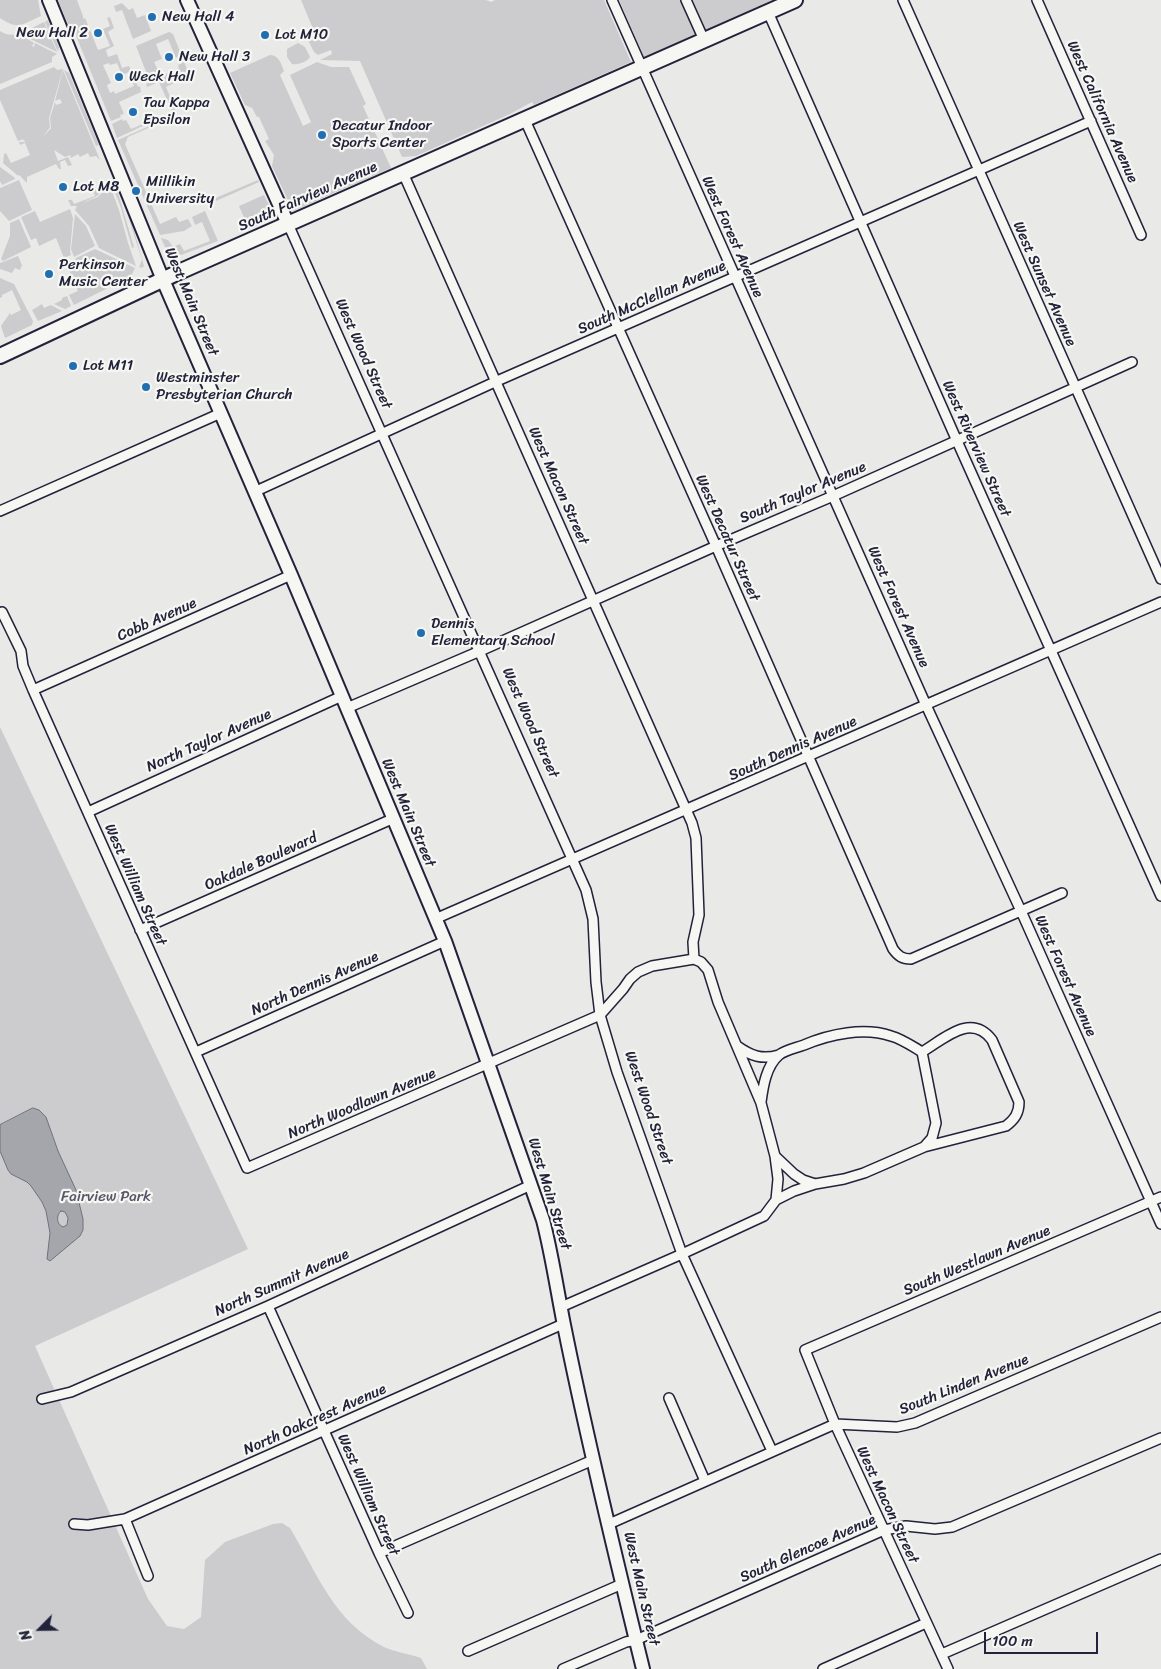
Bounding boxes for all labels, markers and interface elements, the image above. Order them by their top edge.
place label: New Hall 4 [162,8,234,26]
marker: New Hall 4 [146,11,158,23]
place label: New Hall 2 [16,24,88,42]
place label: Lot M10 [275,26,328,44]
marker: New Hall 2 [92,27,104,39]
marker: Lot M10 [259,29,271,41]
street label: West California Avenue [1063,38,1141,186]
place label: New Hall 3 [179,48,250,66]
marker: New Hall 3 [163,51,175,63]
place label: Weck Hall [129,68,194,86]
marker: Weck Hall [113,71,125,83]
place label: Tau Kappa Epsilon [143,94,209,129]
marker: Tau Kappa Epsilon [127,106,139,118]
place label: Decatur Indoor Sports Center [332,117,432,152]
marker: Decatur Indoor Sports Center [316,129,328,141]
street label: South Fairview Avenue [236,158,380,236]
place label: Millikin University [146,173,214,208]
street label: West Forest Avenue [697,173,767,301]
place label: Lot M8 [73,178,119,196]
marker: Lot M8 [57,181,69,193]
marker: Millikin University [130,185,142,197]
street label: West Sunset Avenue [1008,219,1080,349]
street label: West Main Street [160,245,222,359]
place label: Perkinson Music Center [59,256,147,291]
street label: South McClellan Avenue [575,257,729,339]
marker: Perkinson Music Center [43,268,55,280]
street label: West Wood Street [331,296,395,412]
place label: Lot M11 [83,357,133,375]
marker: Lot M11 [67,360,79,372]
place label: Westminster Presbyterian Church [156,369,292,404]
street label: West Riverview Street [938,378,1014,520]
marker: Westminster Presbyterian Church [140,381,152,393]
street label: West Macon Street [524,424,592,548]
street label: South Taylor Avenue [737,458,869,528]
street label: West Decatur Street [691,472,763,604]
street label: West Forest Avenue [863,543,933,671]
street label: Cobb Avenue [115,594,199,646]
place label: Dennis Elementary School [431,615,555,650]
marker: Dennis Elementary School [415,627,427,639]
street label: West Wood Street [498,665,562,781]
street label: North Taylor Avenue [144,705,274,777]
street label: South Dennis Avenue [726,713,860,785]
street label: West Main Street [377,756,439,870]
street label: West William Street [100,821,170,949]
street label: Oakdale Boulevard [202,829,320,895]
street label: West Forest Avenue [1030,912,1100,1040]
street label: North Dennis Avenue [249,948,381,1020]
street label: West Wood Street [620,1049,676,1167]
street label: North Woodlawn Avenue [285,1065,439,1143]
street label: West Main Street [523,1136,575,1252]
park label: Fairview Park [61,1188,151,1206]
street label: South Westlawn Avenue [901,1222,1053,1300]
street label: North Summit Avenue [212,1245,352,1321]
street label: South Linden Avenue [897,1351,1031,1419]
street label: North Oakcrest Avenue [241,1380,389,1460]
street label: West William Street [333,1431,403,1559]
street label: West Macon Street [852,1444,922,1566]
street label: South Glencoe Avenue [737,1511,879,1587]
street label: West Main Street [619,1530,663,1648]
north arrow [15,1604,65,1654]
scale bar [986,1622,1100,1654]
text: N [12,1626,39,1644]
text: 100 m [992,1628,1033,1654]

